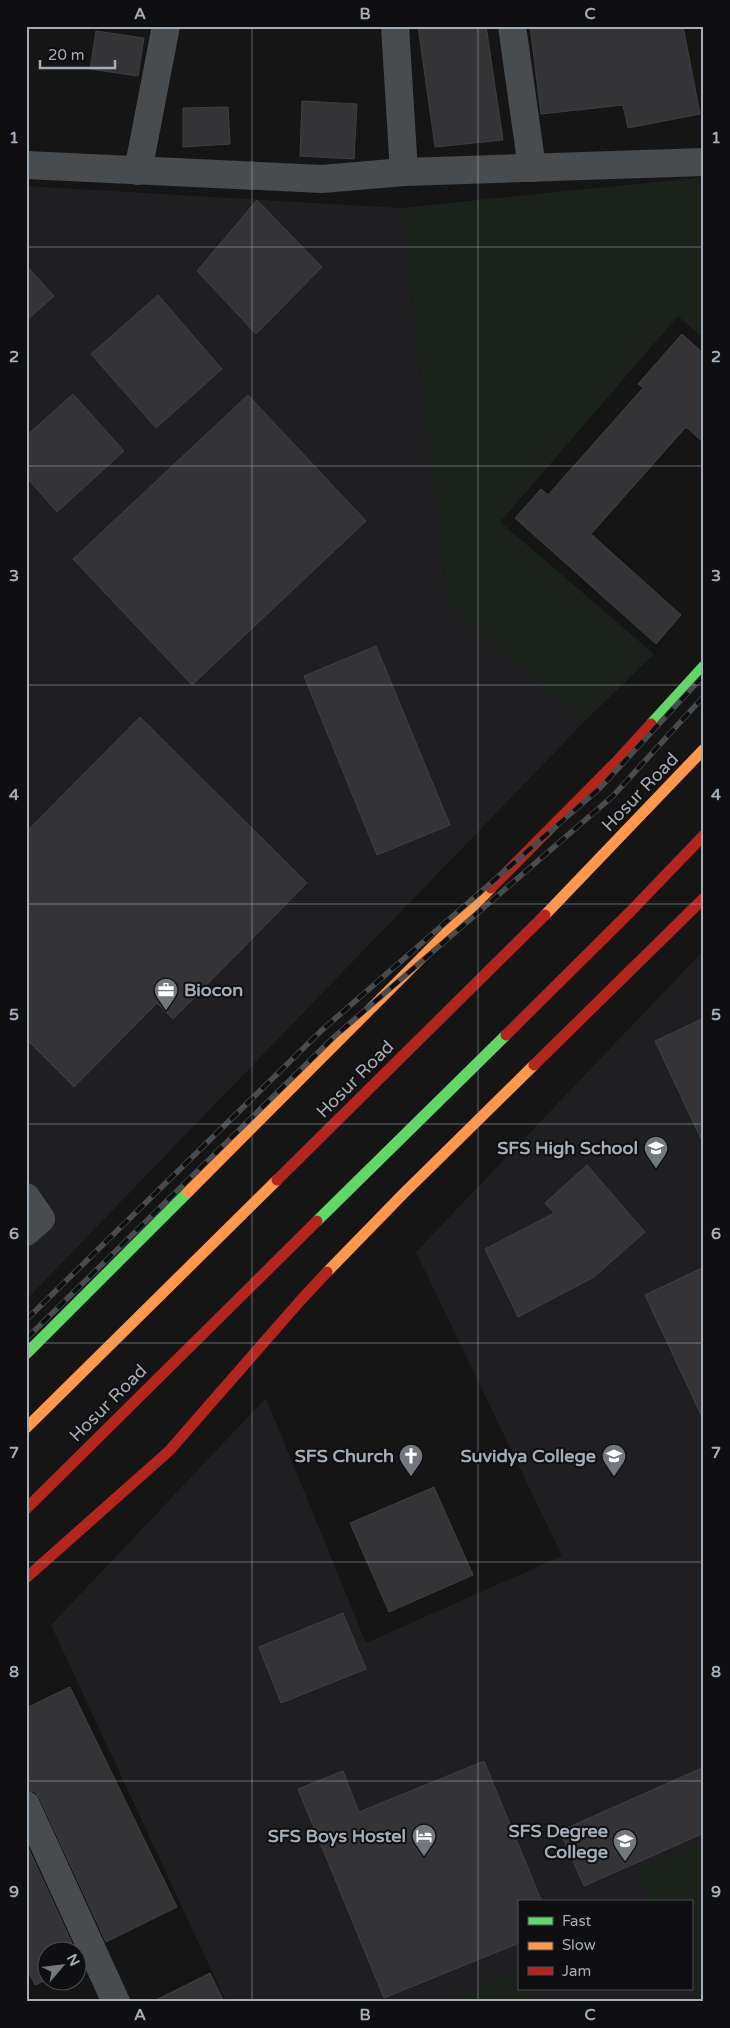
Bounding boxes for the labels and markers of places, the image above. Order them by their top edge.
office icon: Biocon [153,977,179,1011]
place label: Biocon [184,979,243,1001]
school or university icon: SFS High School [643,1135,669,1169]
place label: SFS High School [497,1137,638,1159]
church icon: SFS Church [398,1443,424,1477]
school or university icon: Suvidya College [601,1443,627,1477]
place label: SFS Church [295,1445,394,1467]
place label: Suvidya College [461,1445,596,1467]
place label: SFS Degree College [508,1820,608,1863]
hotel icon: SFS Boys Hostel [411,1823,437,1857]
place label: SFS Boys Hostel [268,1825,406,1847]
school or university icon: SFS Degree College [612,1828,638,1862]

